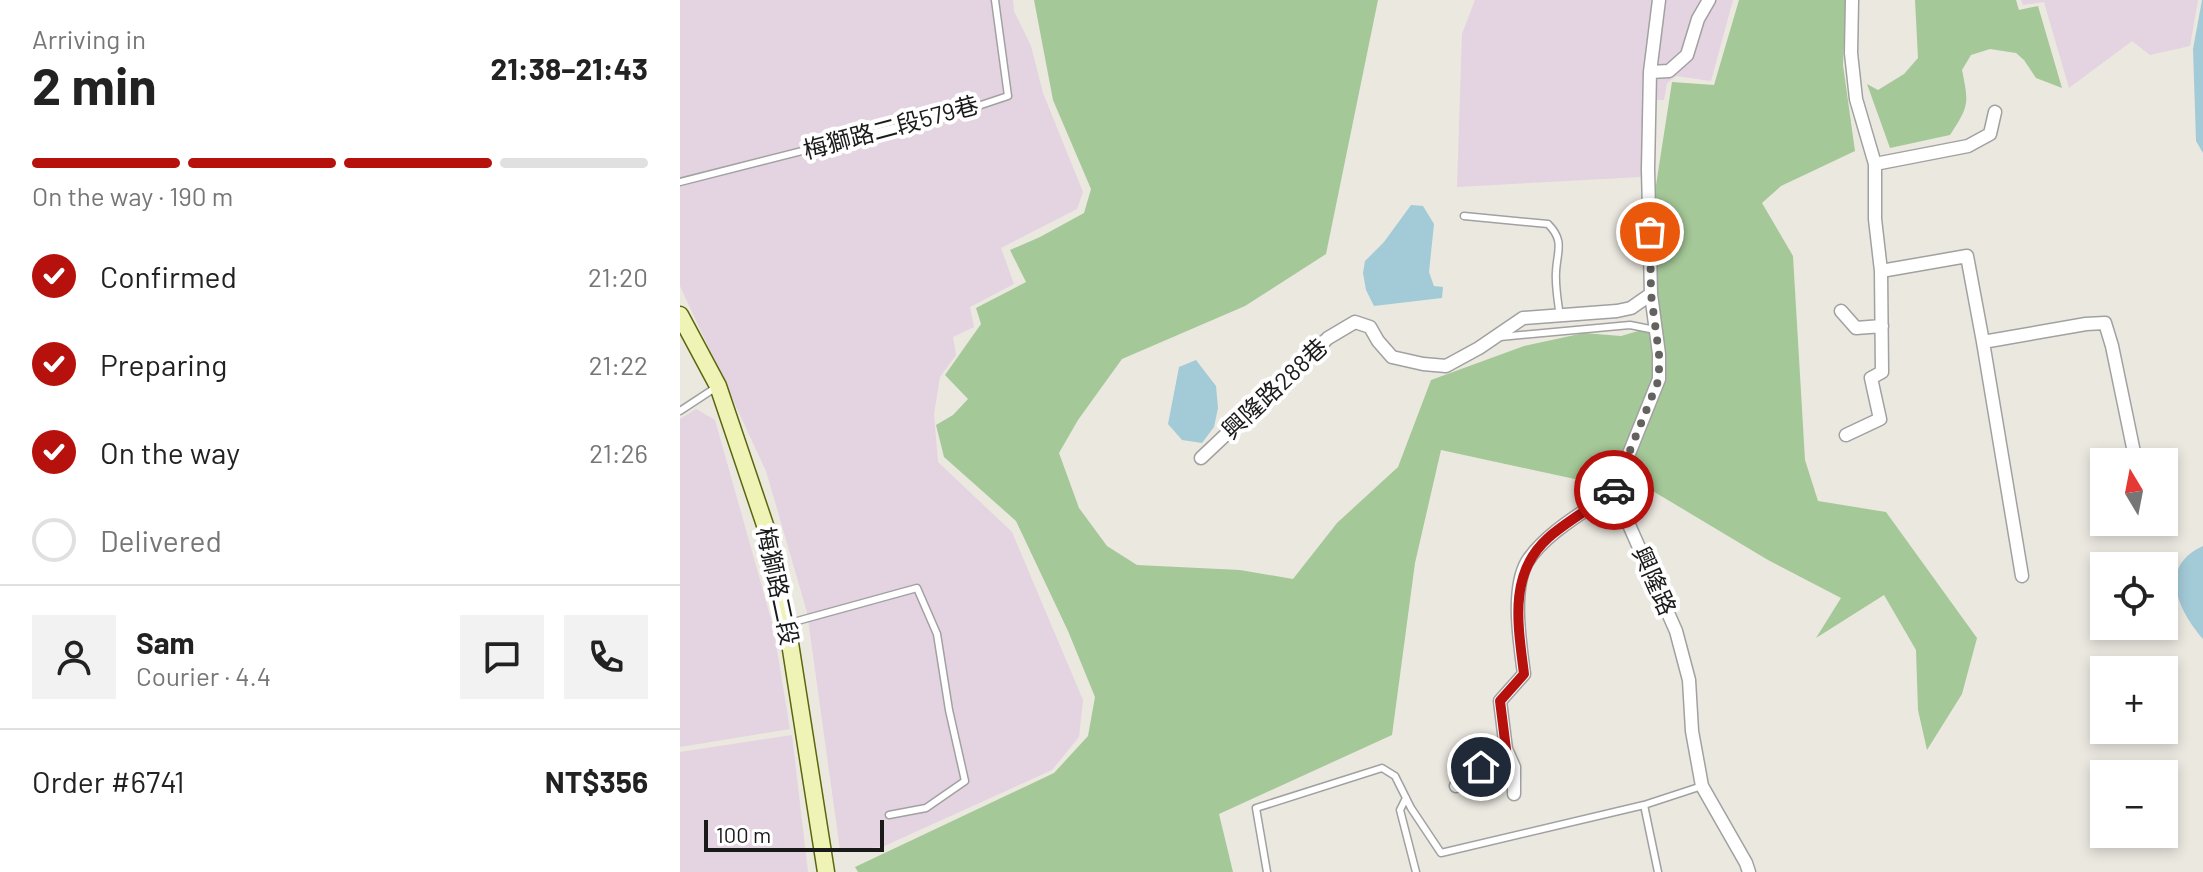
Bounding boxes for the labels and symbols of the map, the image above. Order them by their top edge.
street label: 梅獅路二段579巷 [800,89,981,164]
pin [1616,198,1684,266]
street label: 興隆路288巷 [1215,332,1333,444]
north arrow [2090,448,2178,536]
courier [1574,450,1654,530]
street label: 梅獅路二段 [752,524,805,647]
street label: 興隆路 [1627,542,1683,619]
pin [1447,733,1515,801]
scale bar [704,816,884,852]

